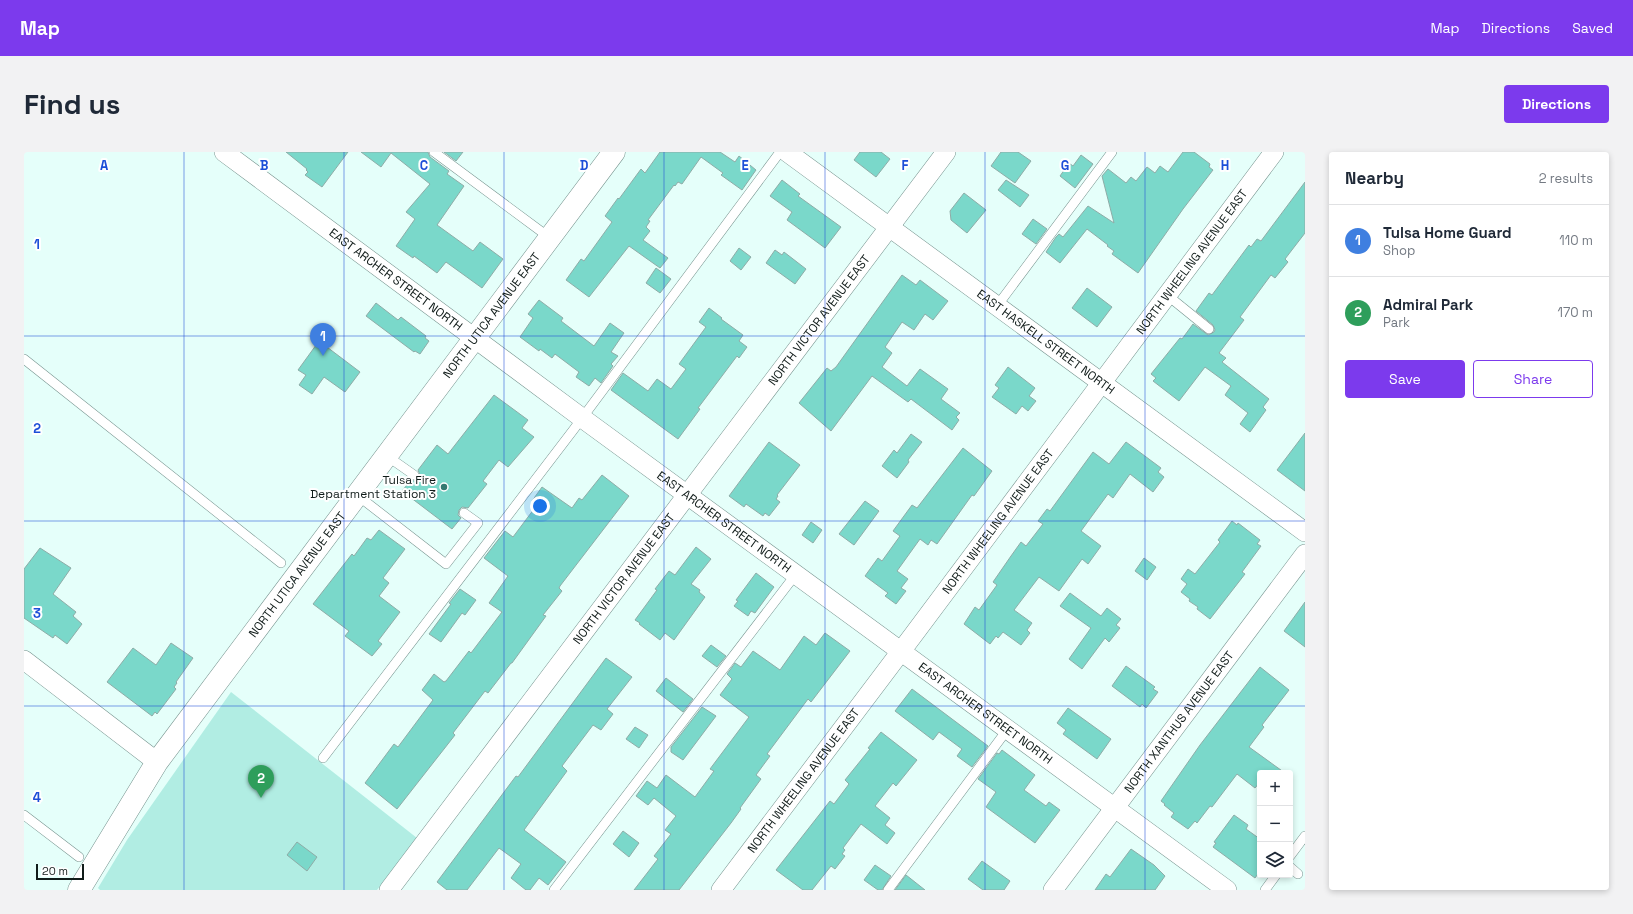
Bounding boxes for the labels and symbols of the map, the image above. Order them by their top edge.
text: A [100,157,109,174]
text: B [260,157,269,174]
text: C [420,157,428,174]
text: D [580,157,589,174]
text: E [741,157,749,174]
text: F [902,157,909,174]
text: G [1061,157,1069,174]
text: H [1221,157,1229,174]
street label: NORTH WHEELING AVENUE EAST [1133,186,1251,338]
street label: EAST ARCHER STREET NORTH [326,225,466,335]
text: 1 [34,236,40,253]
street label: NORTH UTICA AVENUE EAST [439,249,544,381]
street label: NORTH VICTOR AVENUE EAST [765,252,874,389]
street label: EAST HASKELL STREET NORTH [974,286,1118,398]
pin: 1 [310,323,336,356]
text: 2 [33,420,41,437]
street label: NORTH WHEELING AVENUE EAST [939,446,1057,597]
street label: EAST ARCHER STREET NORTH [654,467,794,576]
place label: Tulsa Fire Department Station 3 [310,472,436,502]
marker: Tulsa Fire Department Station 3 [439,482,449,492]
your location [530,496,550,516]
street label: NORTH UTICA AVENUE EAST [245,509,350,641]
street label: NORTH VICTOR AVENUE EAST [569,510,678,647]
text: 3 [33,605,41,622]
street label: NORTH XANTHUS AVENUE EAST [1121,648,1237,796]
street label: EAST ARCHER STREET NORTH [915,659,1056,768]
street label: NORTH WHEELING AVENUE EAST [744,705,863,856]
pin: 2 [248,765,274,798]
text: 4 [33,789,41,806]
scale bar [36,862,84,881]

